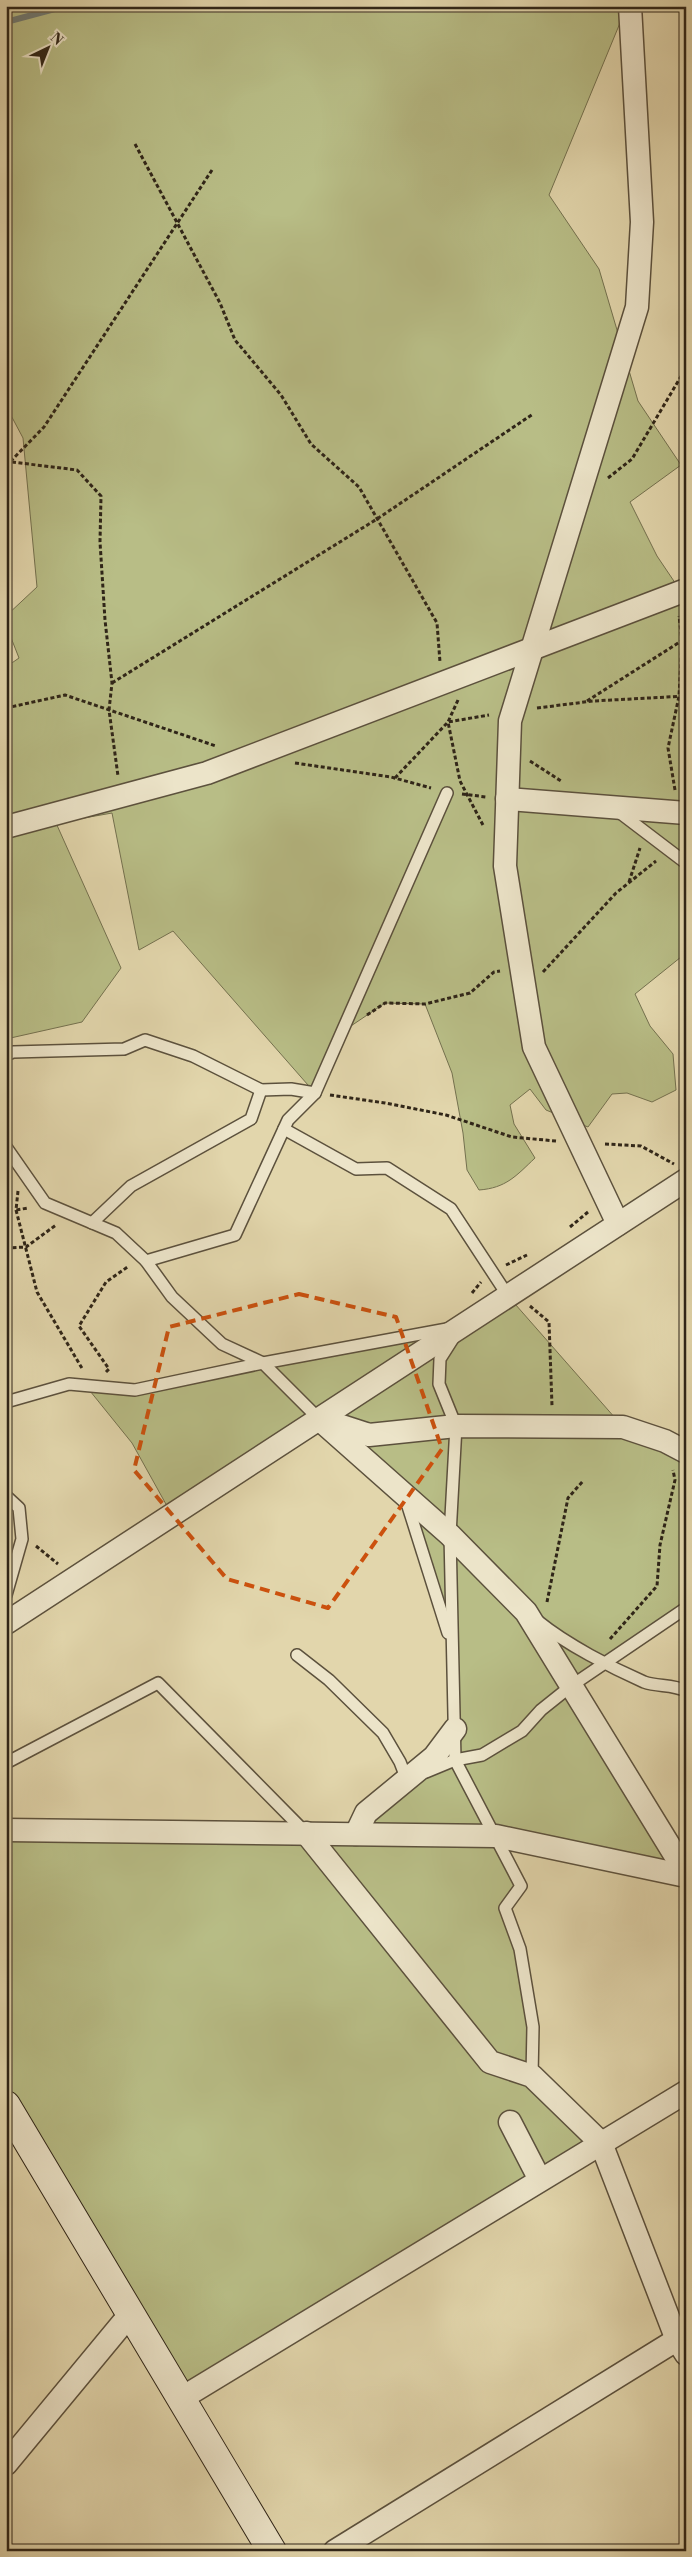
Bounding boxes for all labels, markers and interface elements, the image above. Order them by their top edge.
north arrow [22,22,72,72]
text: N [46,29,66,50]

